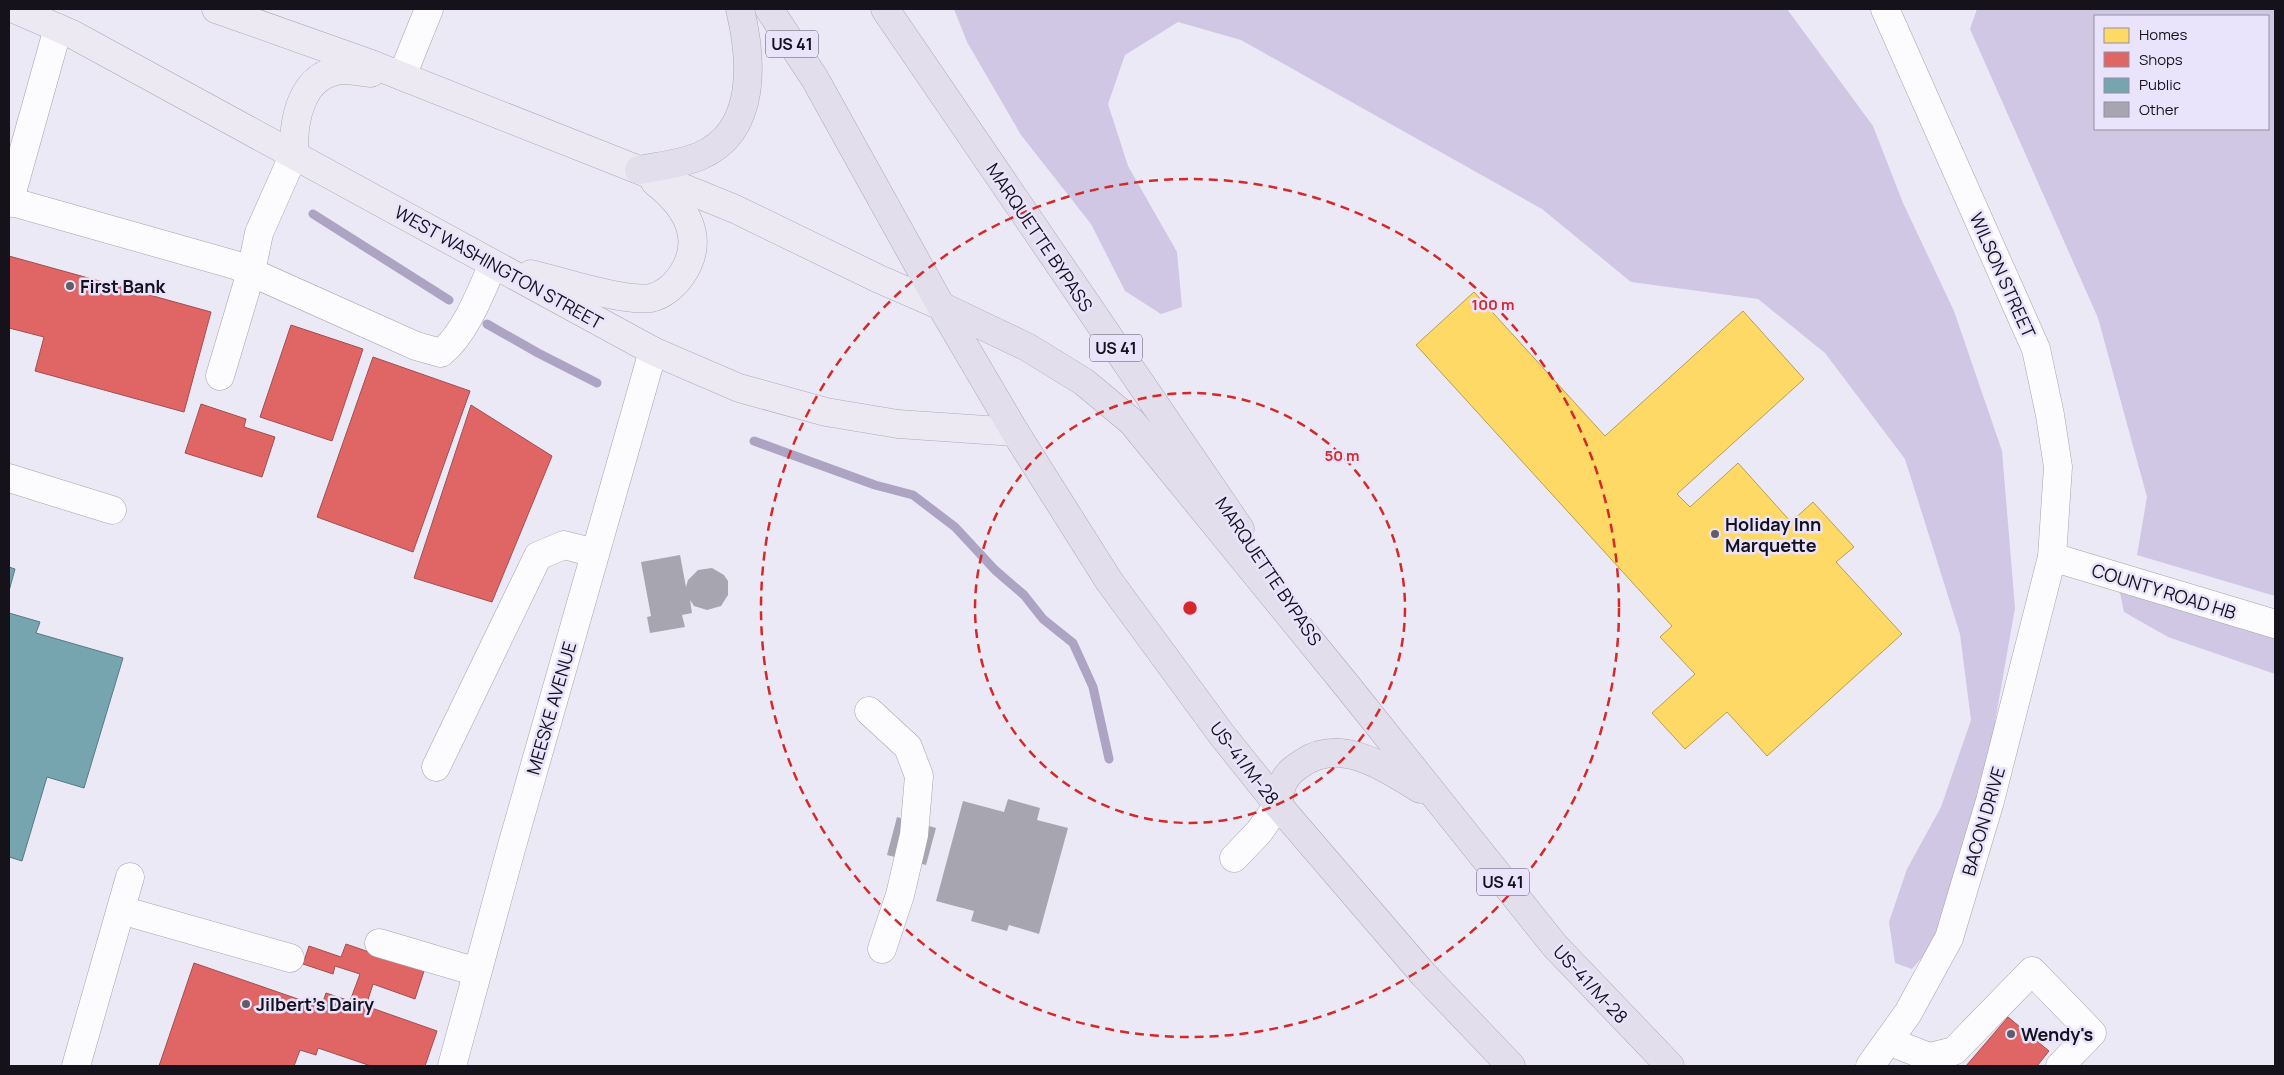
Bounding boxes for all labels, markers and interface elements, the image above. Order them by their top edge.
legend [2094,15,2269,130]
text: Homes [2139,24,2188,45]
road number: US 41 [766,31,818,58]
text: Shops [2139,49,2183,70]
text: Public [2139,74,2181,95]
text: Other [2139,99,2180,120]
street label: MARQUETTE BYPASS [981,158,1099,316]
street label: WEST WASHINGTON STREET [391,200,608,334]
street label: WILSON STREET [1965,209,2041,342]
place label: First Bank [80,274,166,298]
marker: First Bank [64,280,76,292]
text: 100 m [1472,294,1514,315]
road number: US 41 [1090,334,1142,362]
text: 50 m [1324,445,1360,466]
street label: MARQUETTE BYPASS [1210,492,1328,650]
place label: Holiday Inn Marquette [1725,512,1821,557]
marker: Holiday Inn Marquette [1709,528,1721,540]
street label: COUNTY ROAD HB [2089,558,2239,624]
centre of rings [1181,599,1199,617]
street label: MEESKE AVENUE [521,639,581,777]
street label: US-41/M-28 [1205,717,1285,809]
street label: BACON DRIVE [1956,764,2010,878]
road number: US 41 [1477,869,1529,896]
street label: US-41/M-28 [1548,940,1634,1028]
place label: Jilbert's Dairy [256,992,374,1016]
marker: Jilbert's Dairy [240,998,252,1010]
place label: Wendy's [2021,1022,2094,1046]
marker: Wendy's [2005,1028,2017,1040]

